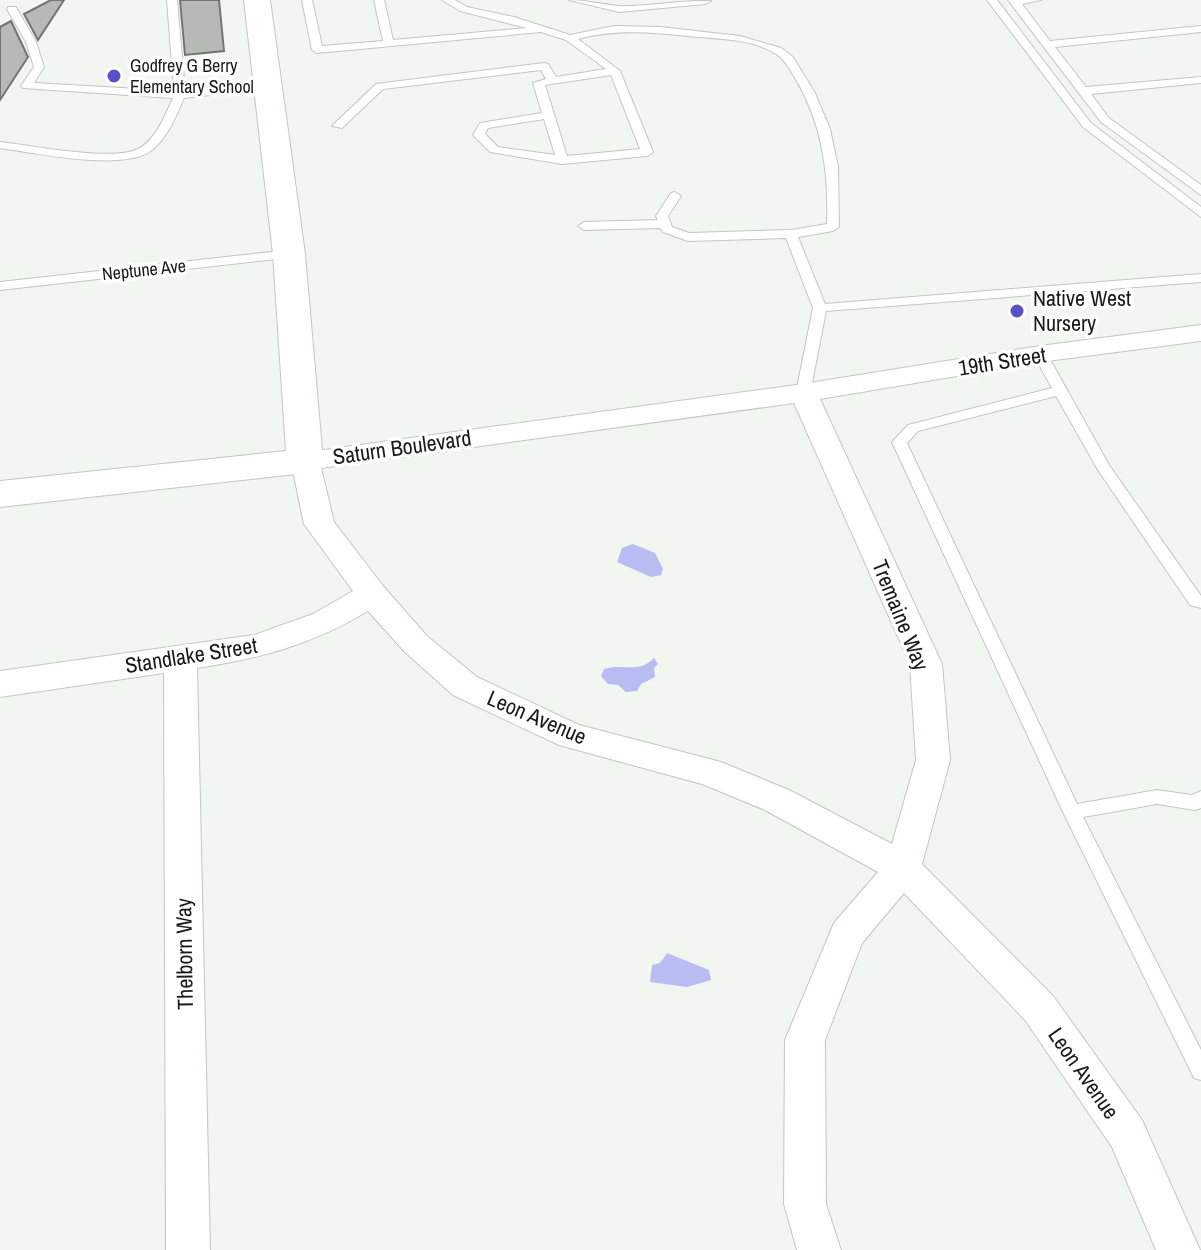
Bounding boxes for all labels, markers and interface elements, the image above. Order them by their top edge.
place label: Godfrey G Berry Elementary School [130,53,254,99]
marker: Godfrey G Berry Elementary School [105,67,123,85]
street label: Neptune Ave [101,253,187,286]
place label: Native West Nursery [1033,283,1131,338]
marker: Native West Nursery [1008,302,1026,320]
street label: 19th Street [956,339,1048,383]
street label: Saturn Boulevard [331,422,473,472]
street label: Tremaine Way [865,555,937,675]
street label: Standlake Street [123,630,259,680]
street label: Leon Avenue [483,683,591,751]
street label: Thelborn Way [168,898,200,1010]
street label: Leon Avenue [1042,1021,1126,1125]

